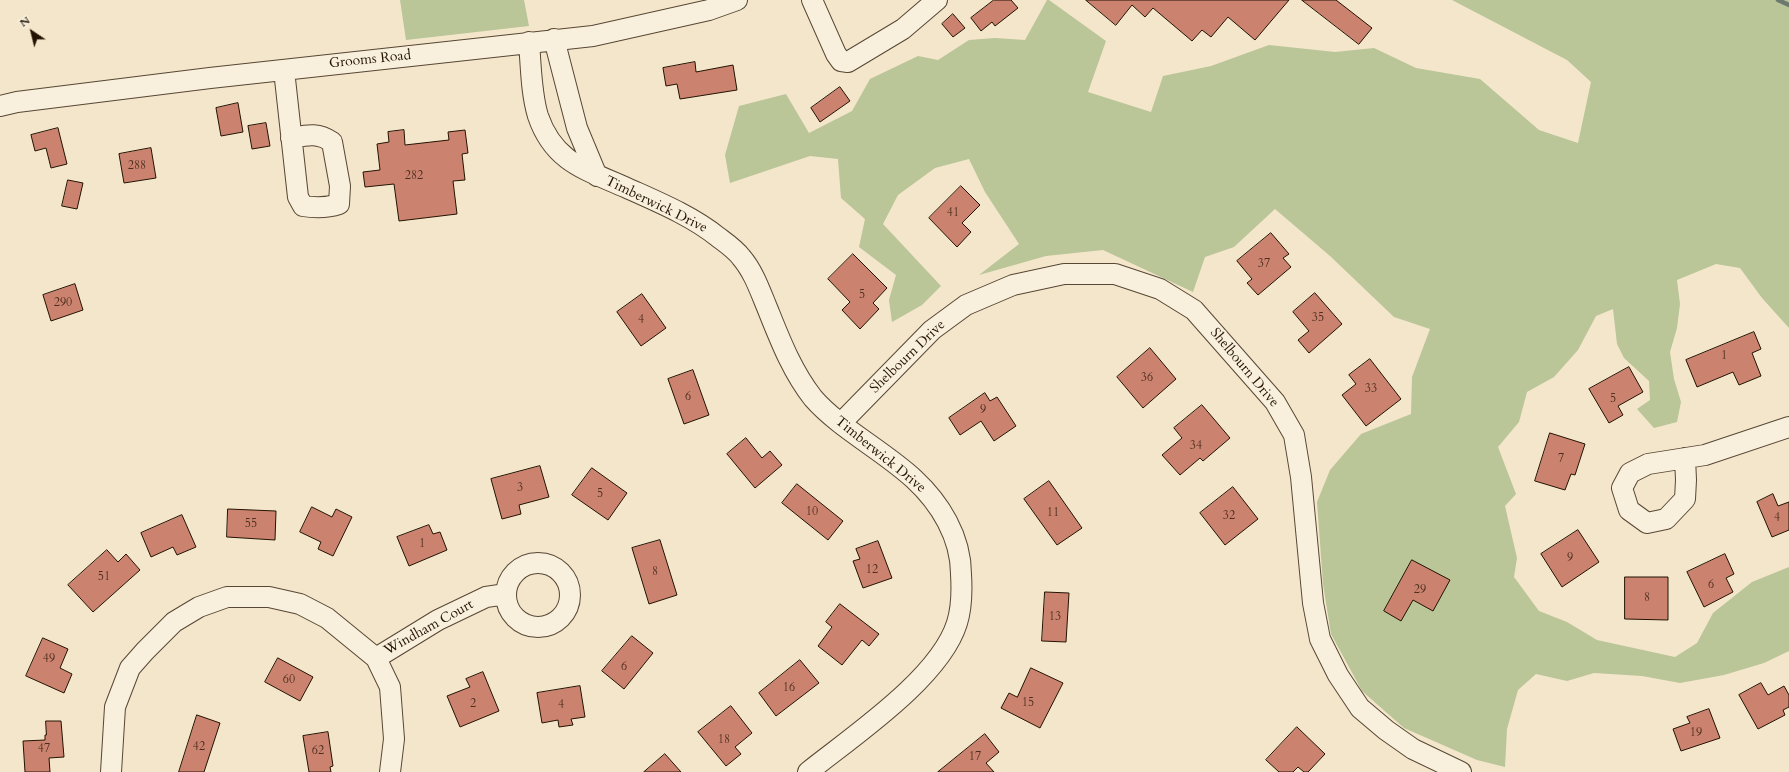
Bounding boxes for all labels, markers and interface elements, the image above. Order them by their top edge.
north arrow [12,12,52,52]
text: N [17,13,33,31]
street label: Grooms Road [328,47,412,73]
house number: 288 [128,159,146,173]
house number: 282 [405,169,423,183]
street label: Timberwick Drive [602,173,710,237]
house number: 41 [947,206,959,220]
house number: 37 [1258,257,1270,271]
house number: 5 [859,288,865,302]
house number: 290 [54,296,72,310]
house number: 35 [1312,311,1324,325]
house number: 4 [638,313,644,327]
street label: Shelbourn Drive [867,317,949,397]
street label: Shelbourn Drive [1206,325,1282,411]
house number: 1 [1721,349,1727,363]
house number: 36 [1141,371,1153,385]
house number: 33 [1365,382,1377,396]
house number: 6 [685,390,691,404]
house number: 5 [1610,392,1616,406]
house number: 9 [980,403,986,417]
street label: Timberwick Drive [831,413,929,497]
house number: 34 [1190,439,1202,453]
house number: 7 [1558,452,1564,466]
house number: 3 [517,481,523,495]
house number: 5 [597,487,603,501]
house number: 10 [806,505,818,519]
house number: 11 [1047,506,1059,520]
house number: 32 [1223,509,1235,523]
house number: 4 [1774,511,1780,525]
house number: 55 [245,517,257,531]
house number: 1 [419,537,425,551]
house number: 9 [1567,551,1573,565]
house number: 12 [866,563,878,577]
house number: 8 [652,565,658,579]
house number: 51 [98,570,110,584]
house number: 6 [1708,578,1714,592]
house number: 29 [1414,583,1426,597]
house number: 8 [1644,591,1650,605]
street label: Windham Court [381,597,477,659]
house number: 13 [1049,610,1061,624]
house number: 49 [43,652,55,666]
house number: 6 [621,660,627,674]
house number: 60 [283,673,295,687]
house number: 16 [783,681,795,695]
house number: 15 [1022,696,1034,710]
house number: 2 [470,697,476,711]
house number: 4 [558,698,564,712]
house number: 19 [1690,726,1702,740]
house number: 18 [718,733,730,747]
house number: 42 [193,740,205,754]
house number: 47 [38,742,50,756]
house number: 62 [312,744,324,758]
house number: 17 [969,750,981,764]

